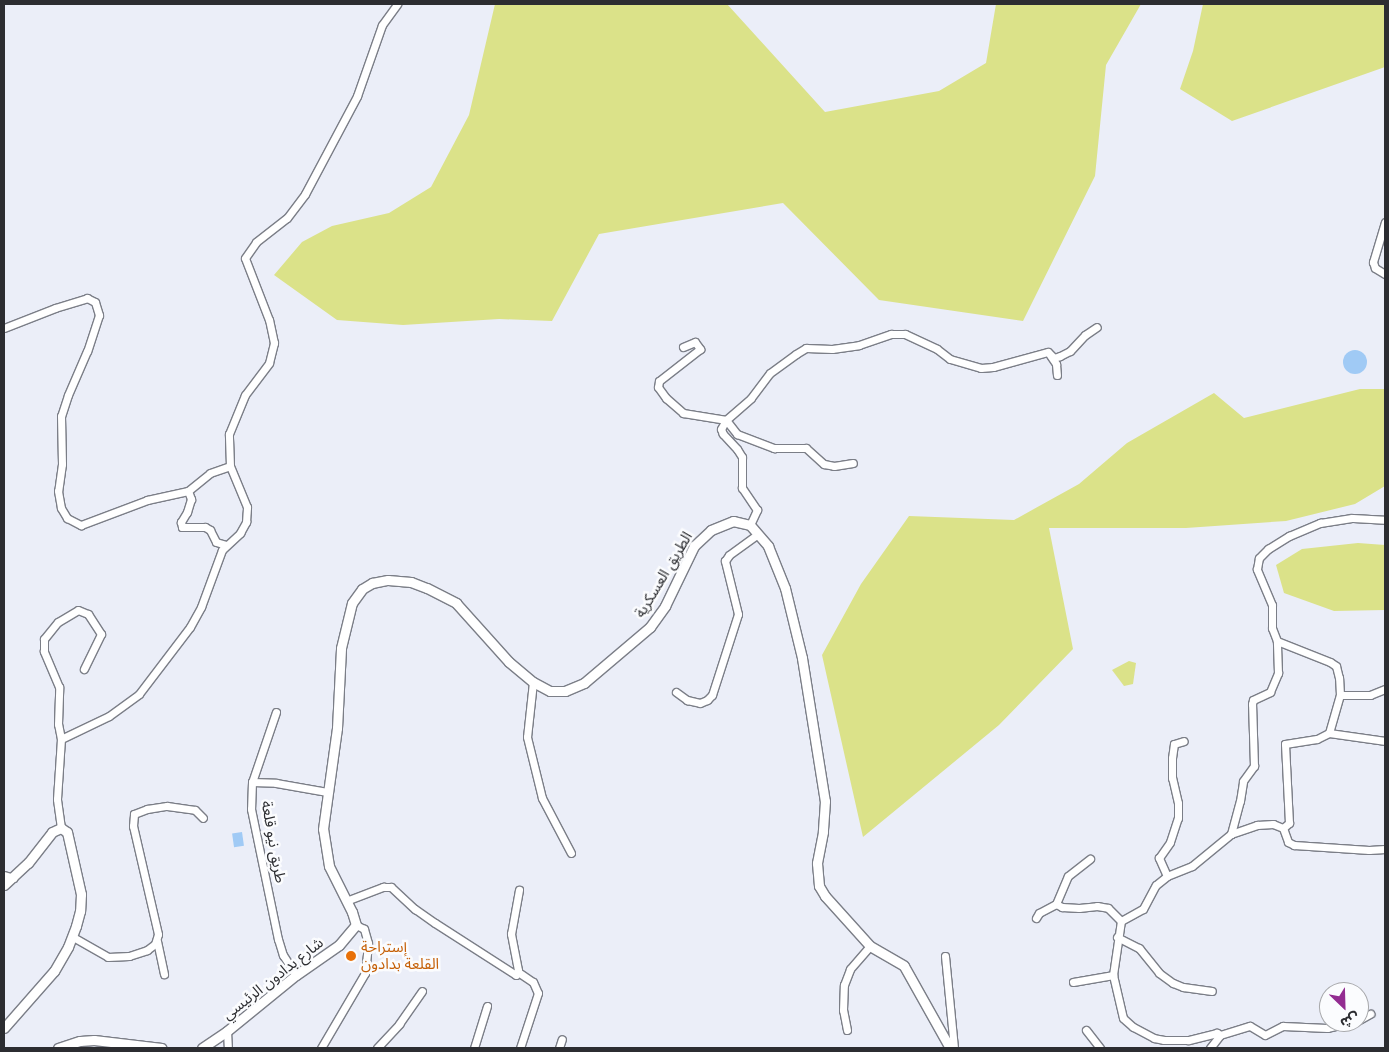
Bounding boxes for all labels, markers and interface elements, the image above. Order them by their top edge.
street label: الطريق العسكرية [631,529,697,621]
street label: طريق نيو قلعة [257,800,289,884]
street label: شارع بدادون الرئيسي [219,934,327,1024]
place label: إستراحة القلعة بدادون [361,938,439,973]
marker: إستراحة القلعة بدادون [345,950,357,962]
north arrow [1319,982,1369,1032]
text: ش [1338,1009,1362,1032]

